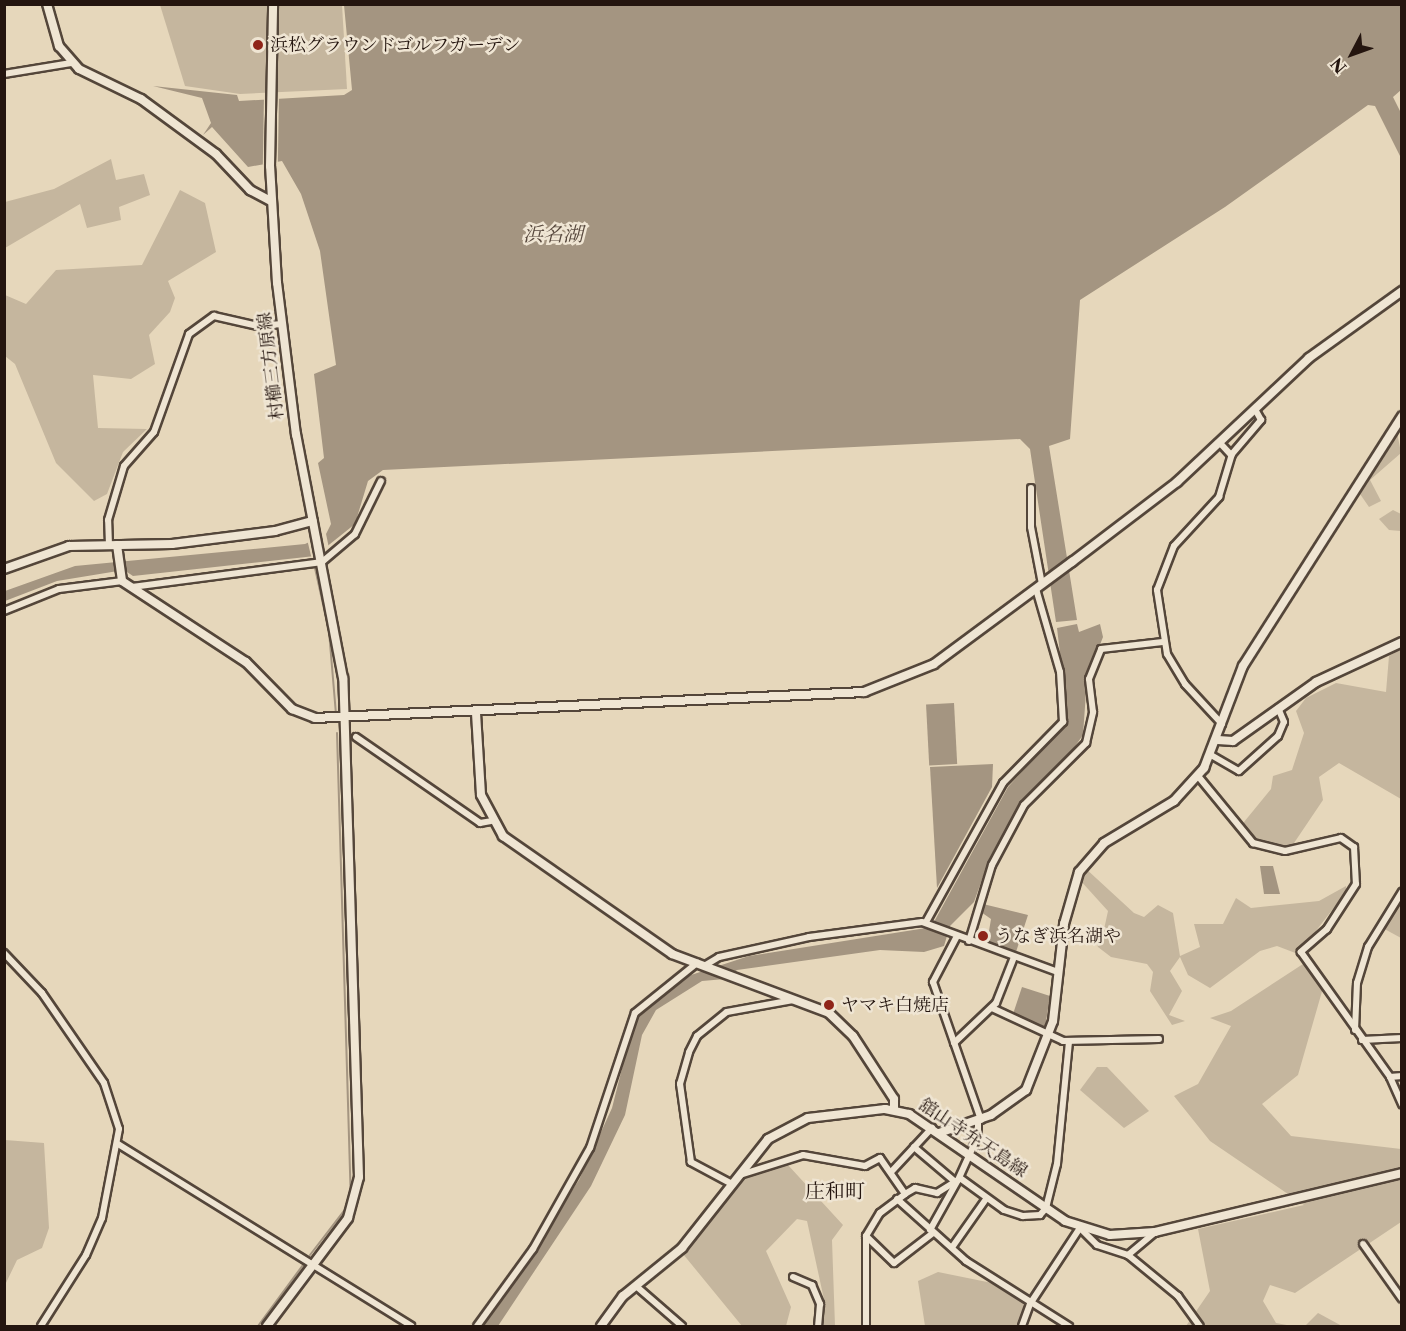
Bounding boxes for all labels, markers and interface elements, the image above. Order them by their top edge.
north arrow [1322,24,1382,84]
place label: 浜松グラウンドゴルフガーデン [270,34,522,56]
marker: 浜松グラウンドゴルフガーデン [251,38,265,52]
text: N [1326,54,1351,78]
water label: 浜名湖 [523,222,583,246]
street label: 村櫛三方原線 [254,311,288,421]
place label: うなぎ浜名湖や [995,925,1121,947]
marker: うなぎ浜名湖や [976,929,990,943]
place label: ヤマキ白焼店 [841,994,949,1016]
marker: ヤマキ白焼店 [822,998,836,1012]
street label: 舘山寺弁天島線 [915,1094,1031,1182]
district label: 庄和町 [805,1179,865,1203]

